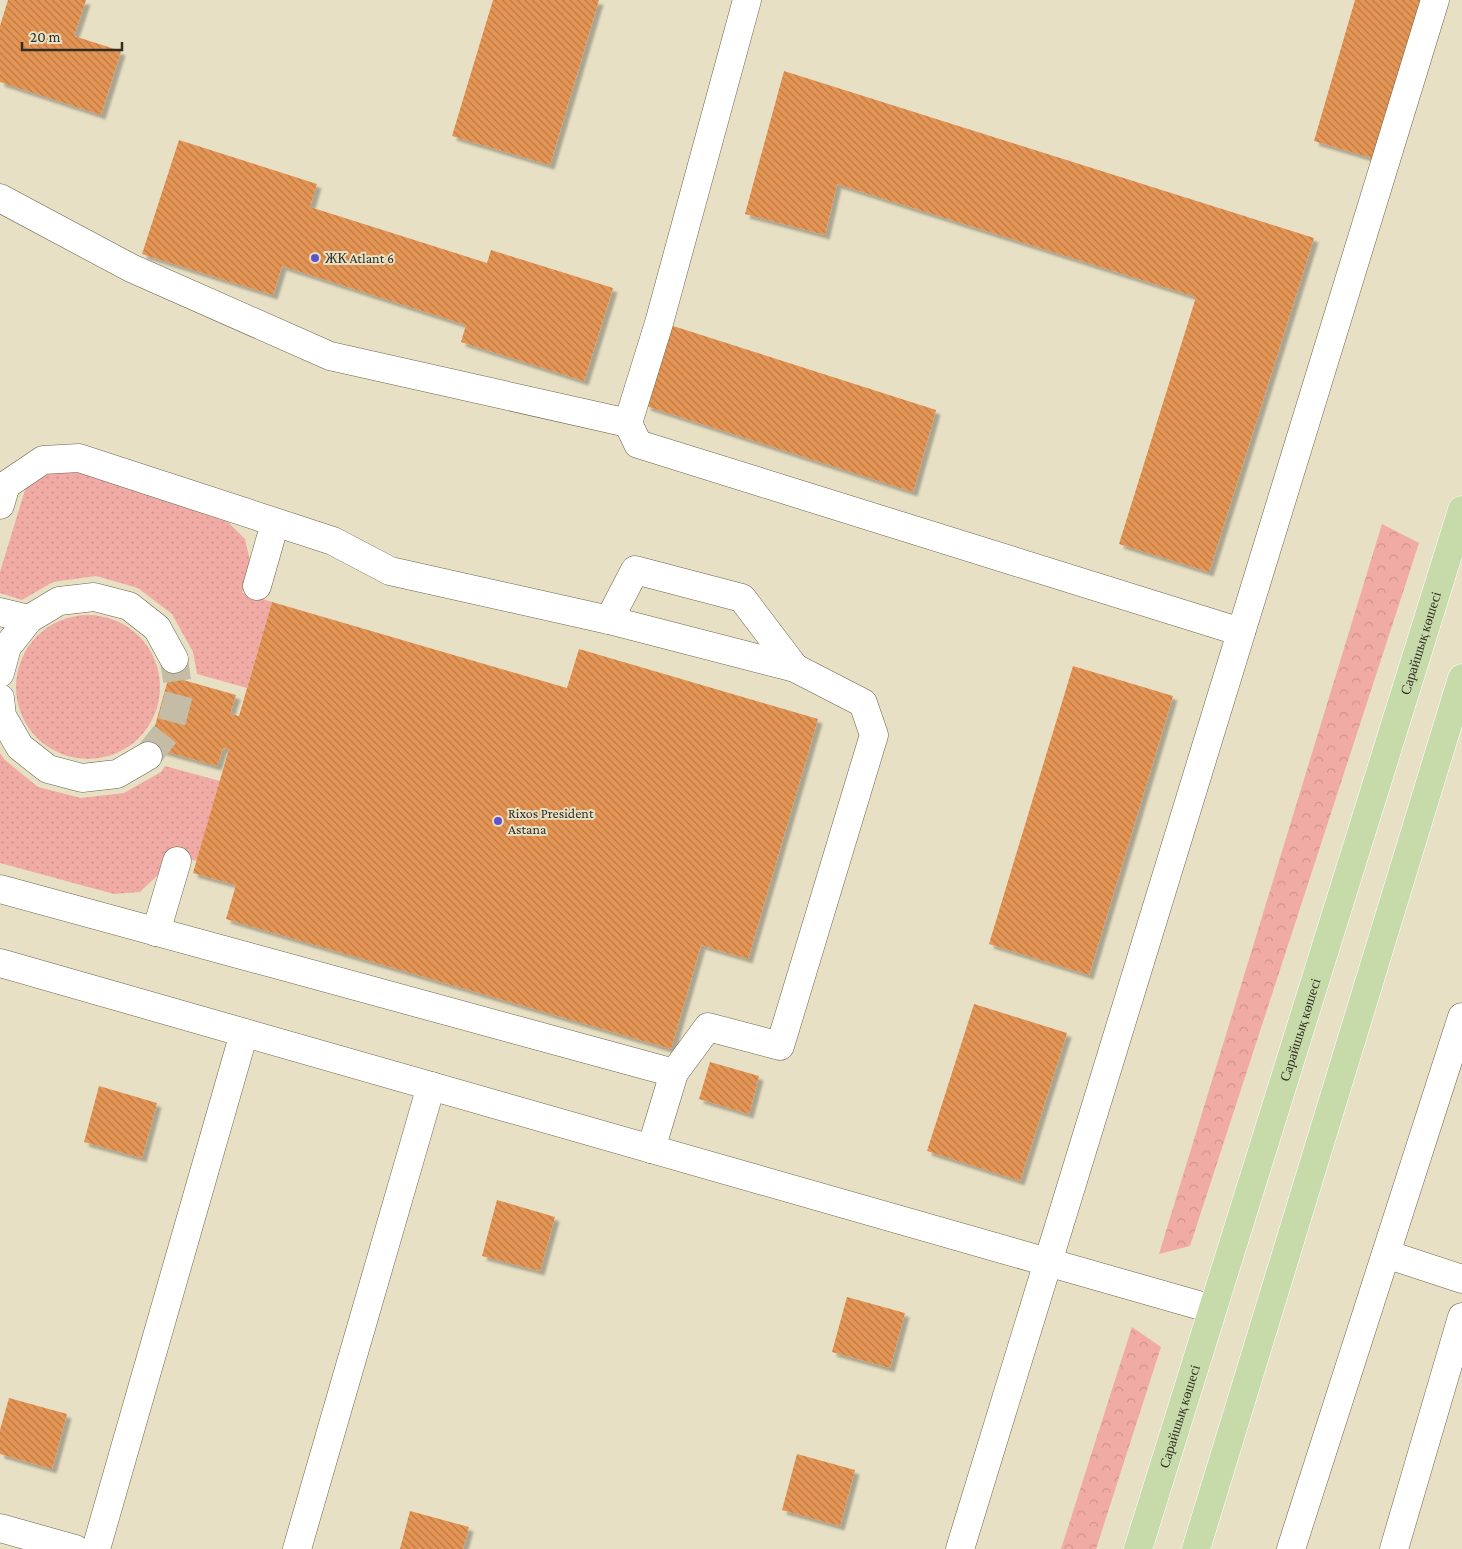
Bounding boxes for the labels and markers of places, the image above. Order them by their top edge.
place label: ЖК Atlant 6 [325,250,394,266]
marker: ЖК Atlant 6 [309,252,321,264]
place label: Rixos President Astana [508,805,594,837]
marker: Rixos President Astana [492,815,504,827]

